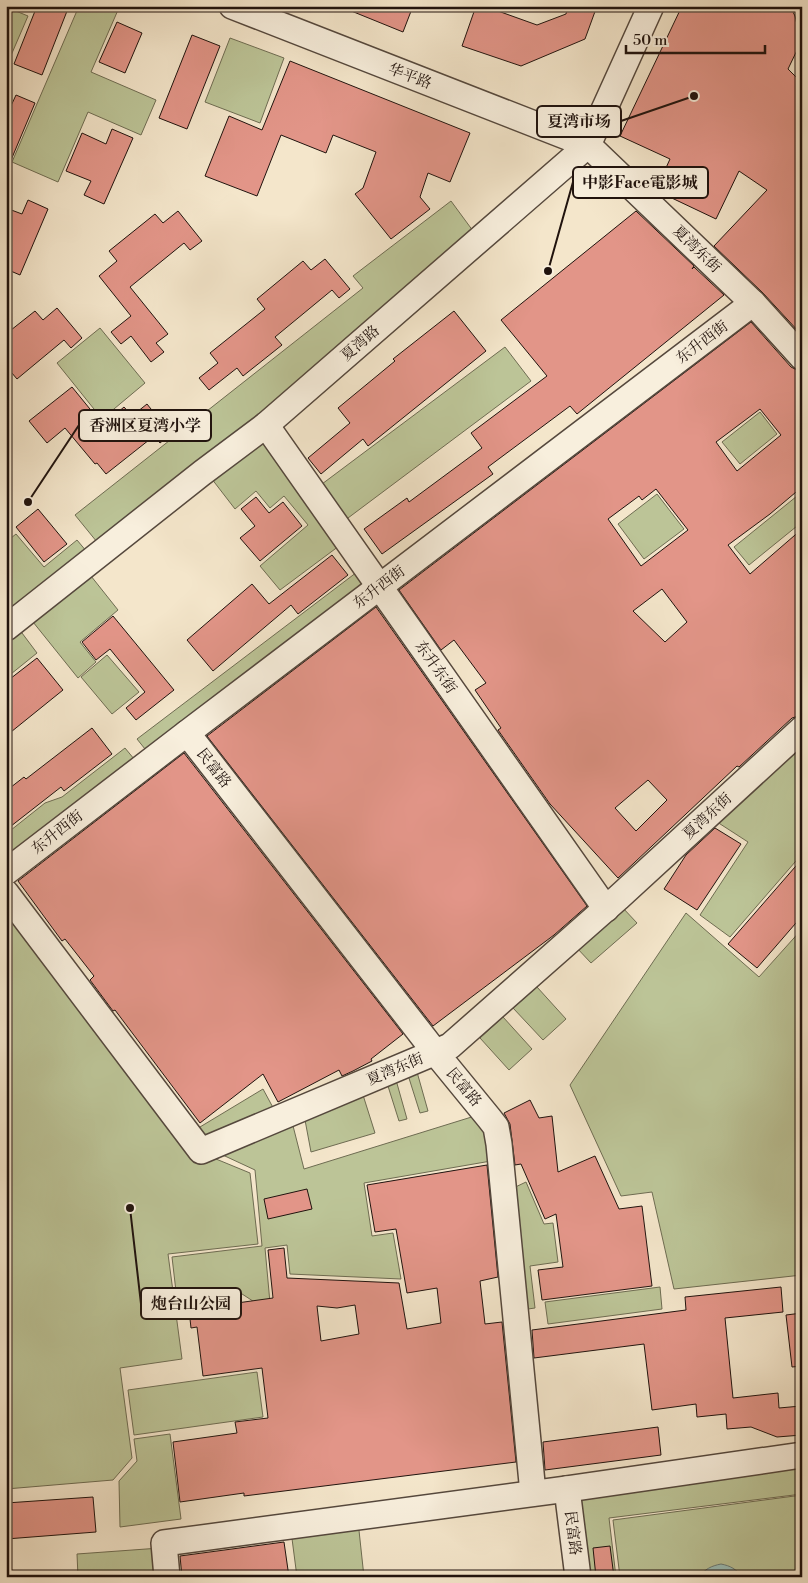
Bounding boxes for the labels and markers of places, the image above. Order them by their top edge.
callout: 夏湾市场 [537,106,621,137]
callout: 中影Face電影城 [573,167,708,198]
callout: 香洲区夏湾小学 [79,410,211,441]
callout: 炮台山公园 [141,1288,241,1319]

